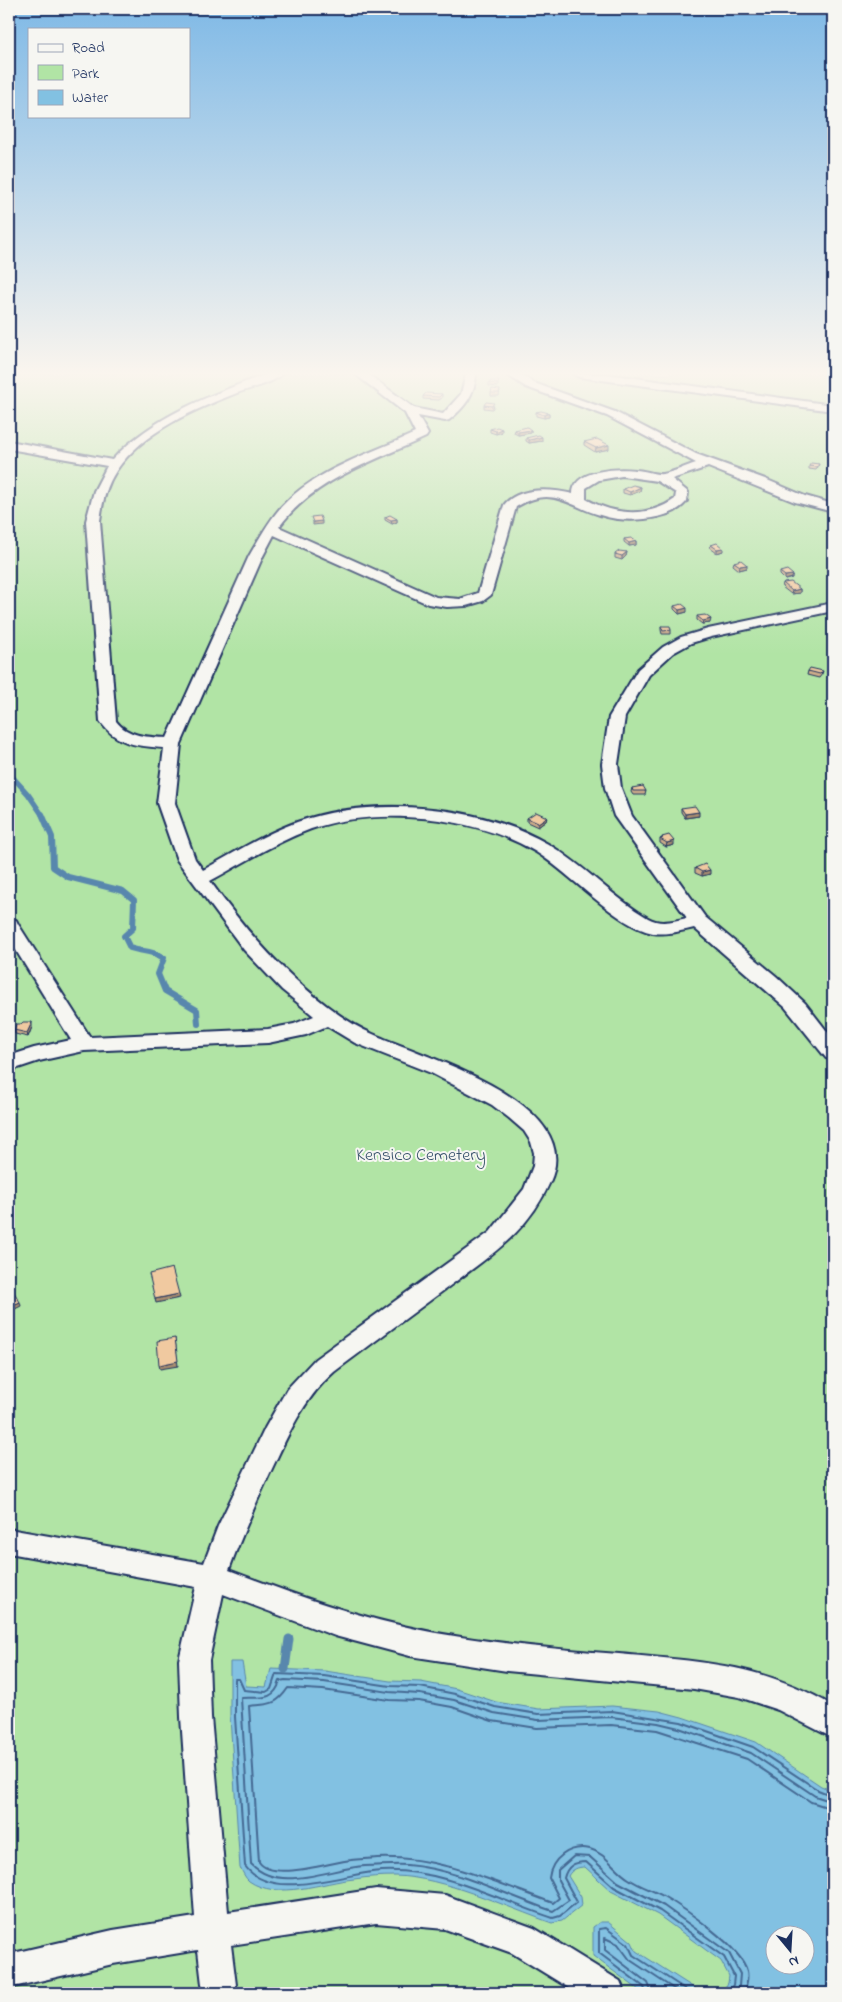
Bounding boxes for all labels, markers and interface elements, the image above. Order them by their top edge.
legend [28,28,190,118]
text: Road [72,37,105,59]
text: Park [72,63,100,85]
text: Water [72,87,108,109]
park label: Kensico Cemetery [356,1143,486,1169]
north arrow [764,1924,814,1974]
text: N [786,1949,801,1972]

